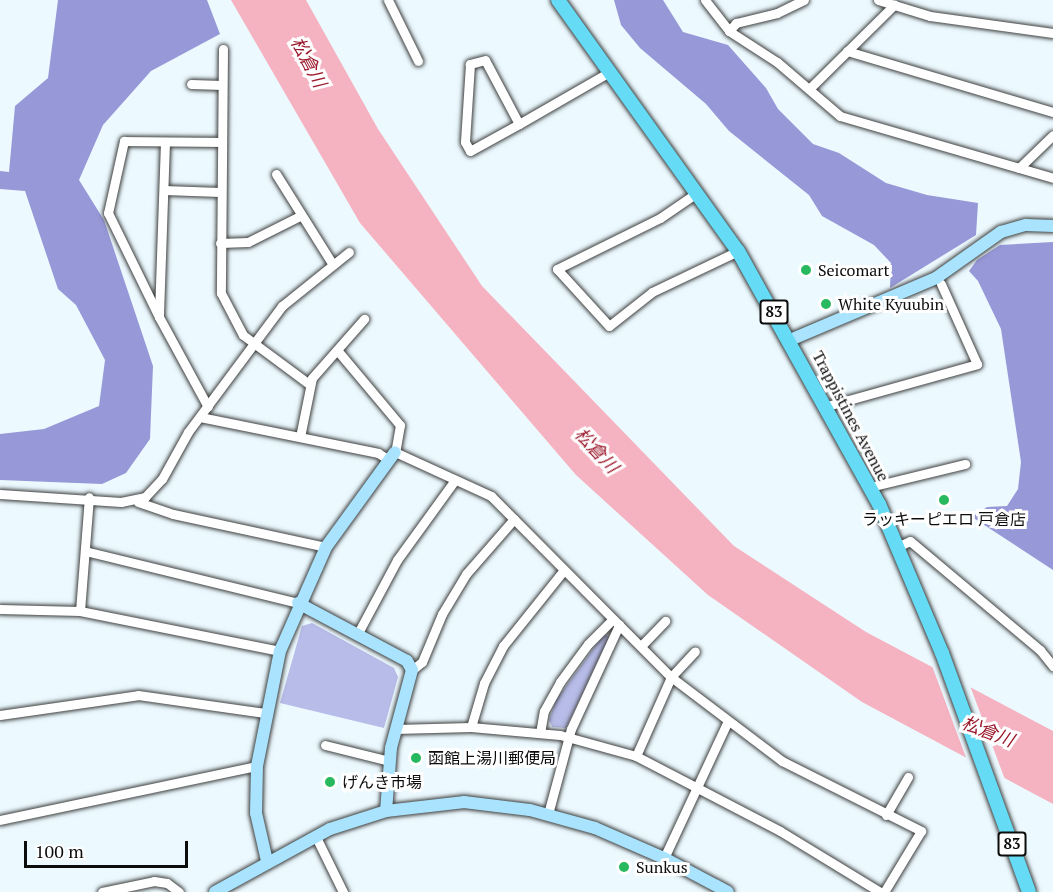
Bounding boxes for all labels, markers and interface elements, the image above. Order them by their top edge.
water label: 松倉川 [287,33,331,91]
place label: Seicomart [818,260,889,280]
marker: Seicomart [799,263,813,277]
place label: White Kyuubin [838,294,944,314]
marker: White Kyuubin [819,297,833,311]
road number: 83 [759,300,789,324]
street label: Trappistines Avenue [808,347,894,485]
water label: 松倉川 [571,423,623,477]
marker: ラッキーピエロ 戸倉店 [937,493,951,507]
place label: ラッキーピエロ 戸倉店 [862,509,1026,529]
water label: 松倉川 [959,711,1017,751]
place label: 函館上湯川郵便局 [428,748,556,768]
marker: 函館上湯川郵便局 [409,751,423,765]
place label: げんき市場 [342,772,422,792]
marker: げんき市場 [323,775,337,789]
scale bar [27,829,190,867]
road number: 83 [997,832,1027,856]
text: 100 m [35,839,84,863]
place label: Sunkus [636,857,688,877]
marker: Sunkus [617,860,631,874]

